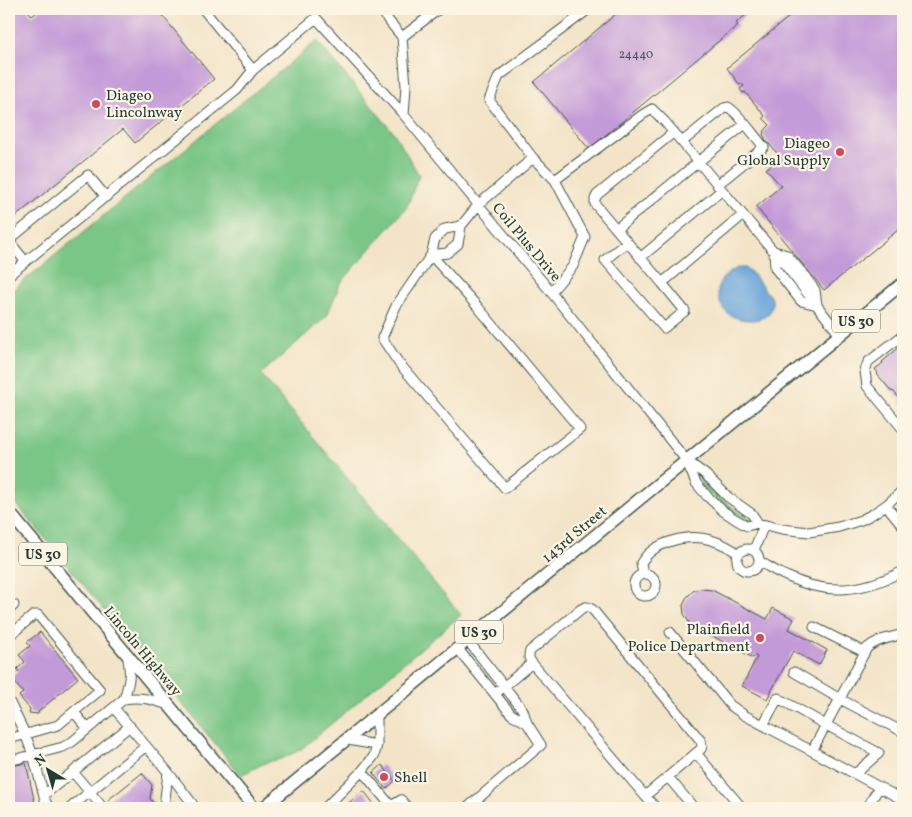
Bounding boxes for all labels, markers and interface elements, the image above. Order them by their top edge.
house number: 24440 [619,47,653,63]
place label: Diageo Lincolnway [106,86,182,124]
marker: Diageo Lincolnway [90,98,102,110]
place label: Diageo Global Supply [737,134,830,172]
marker: Diageo Global Supply [834,146,846,158]
street label: Coil Plus Drive [486,199,565,287]
road number: US 30 [832,310,880,332]
street label: 143rd Street [538,502,612,569]
road number: US 30 [19,542,67,566]
street label: Lincoln Highway [98,603,186,701]
road number: US 30 [455,620,503,644]
place label: Plainfield Police Department [628,620,750,658]
marker: Plainfield Police Department [754,632,766,644]
north arrow [22,744,72,794]
text: N [31,750,51,772]
place label: Shell [394,768,427,789]
marker: Shell [378,771,390,783]

